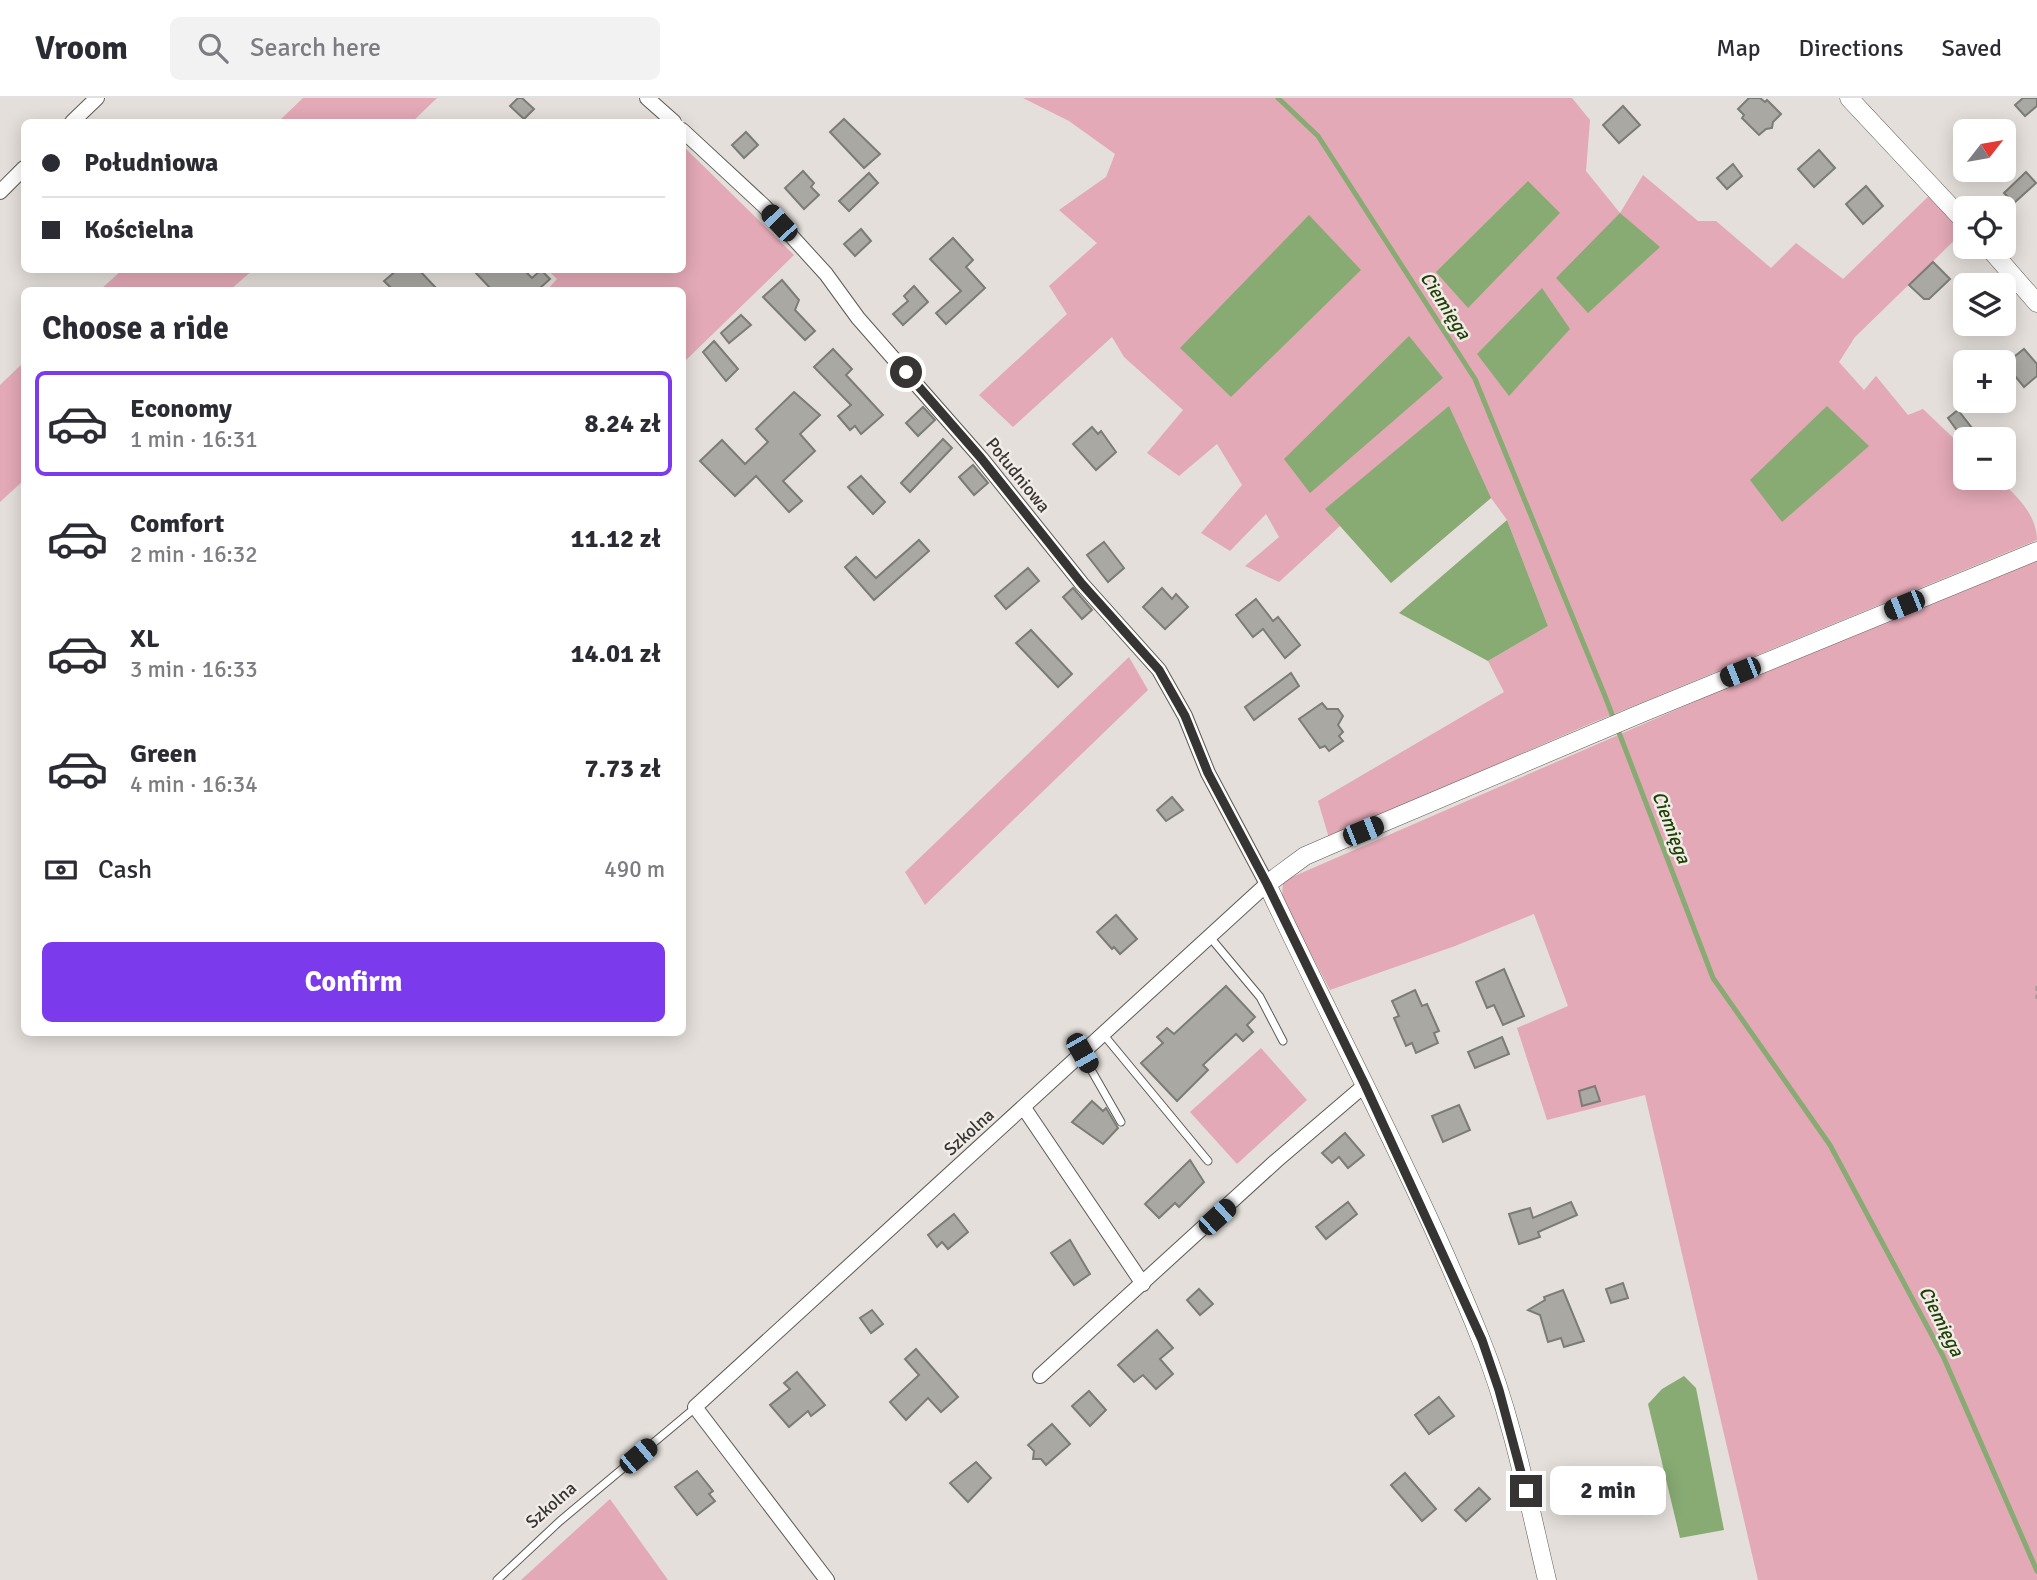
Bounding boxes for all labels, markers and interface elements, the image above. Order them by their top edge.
search box [170,17,660,80]
text: Vroom [35,28,128,69]
icon: search [194,29,232,67]
text: Search here [250,32,381,64]
text: Map [1716,33,1761,63]
text: Directions [1799,33,1904,63]
text: Saved [1942,33,2002,63]
north arrow [1953,119,2016,182]
map controls [1953,119,2016,490]
text: Południowa [84,147,218,179]
button: locate [1953,196,2016,259]
car [757,200,802,246]
text: Kościelna [84,214,194,246]
water label: Ciemięga [1415,267,1477,345]
button: layers [1953,273,2016,336]
text: Choose a ride [42,309,229,348]
button: + [1953,350,2016,413]
route start [890,356,922,388]
icon: car [46,392,109,455]
text: Economy [130,393,232,425]
text: 8.24 zł [585,408,661,440]
text: 1 min · 16:31 [130,425,258,454]
button: − [1953,427,2016,490]
street label: Południowa [981,433,1055,517]
icon: car [46,507,109,570]
text: Comfort [130,508,224,540]
text: 11.12 zł [570,523,661,555]
text: 2 min · 16:32 [130,540,258,569]
car [1881,587,1928,623]
icon: car [46,622,109,685]
text: XL [130,623,160,655]
text: 14.01 zł [570,638,661,670]
car [1717,654,1764,690]
text: 3 min · 16:33 [130,655,258,684]
icon: car [46,737,109,800]
text: Green [130,738,197,770]
text: 7.73 zł [585,753,661,785]
text: 4 min · 16:34 [130,770,258,799]
water label: Ciemięga [1646,788,1696,868]
car [1340,813,1387,849]
icon: cash [42,851,80,889]
text: Cash [98,854,152,886]
text: 490 m [604,855,665,884]
button: Confirm [42,942,665,1022]
car [1063,1030,1102,1076]
street label: Szkolna [939,1104,999,1160]
car [1195,1195,1240,1239]
water label: Ciemięga [1913,1282,1970,1362]
car [616,1434,661,1478]
callout: 2 min [1550,1466,1666,1516]
route end [1510,1475,1542,1507]
text: 2 min [1580,1476,1636,1505]
street label: Szkolna [521,1477,581,1533]

